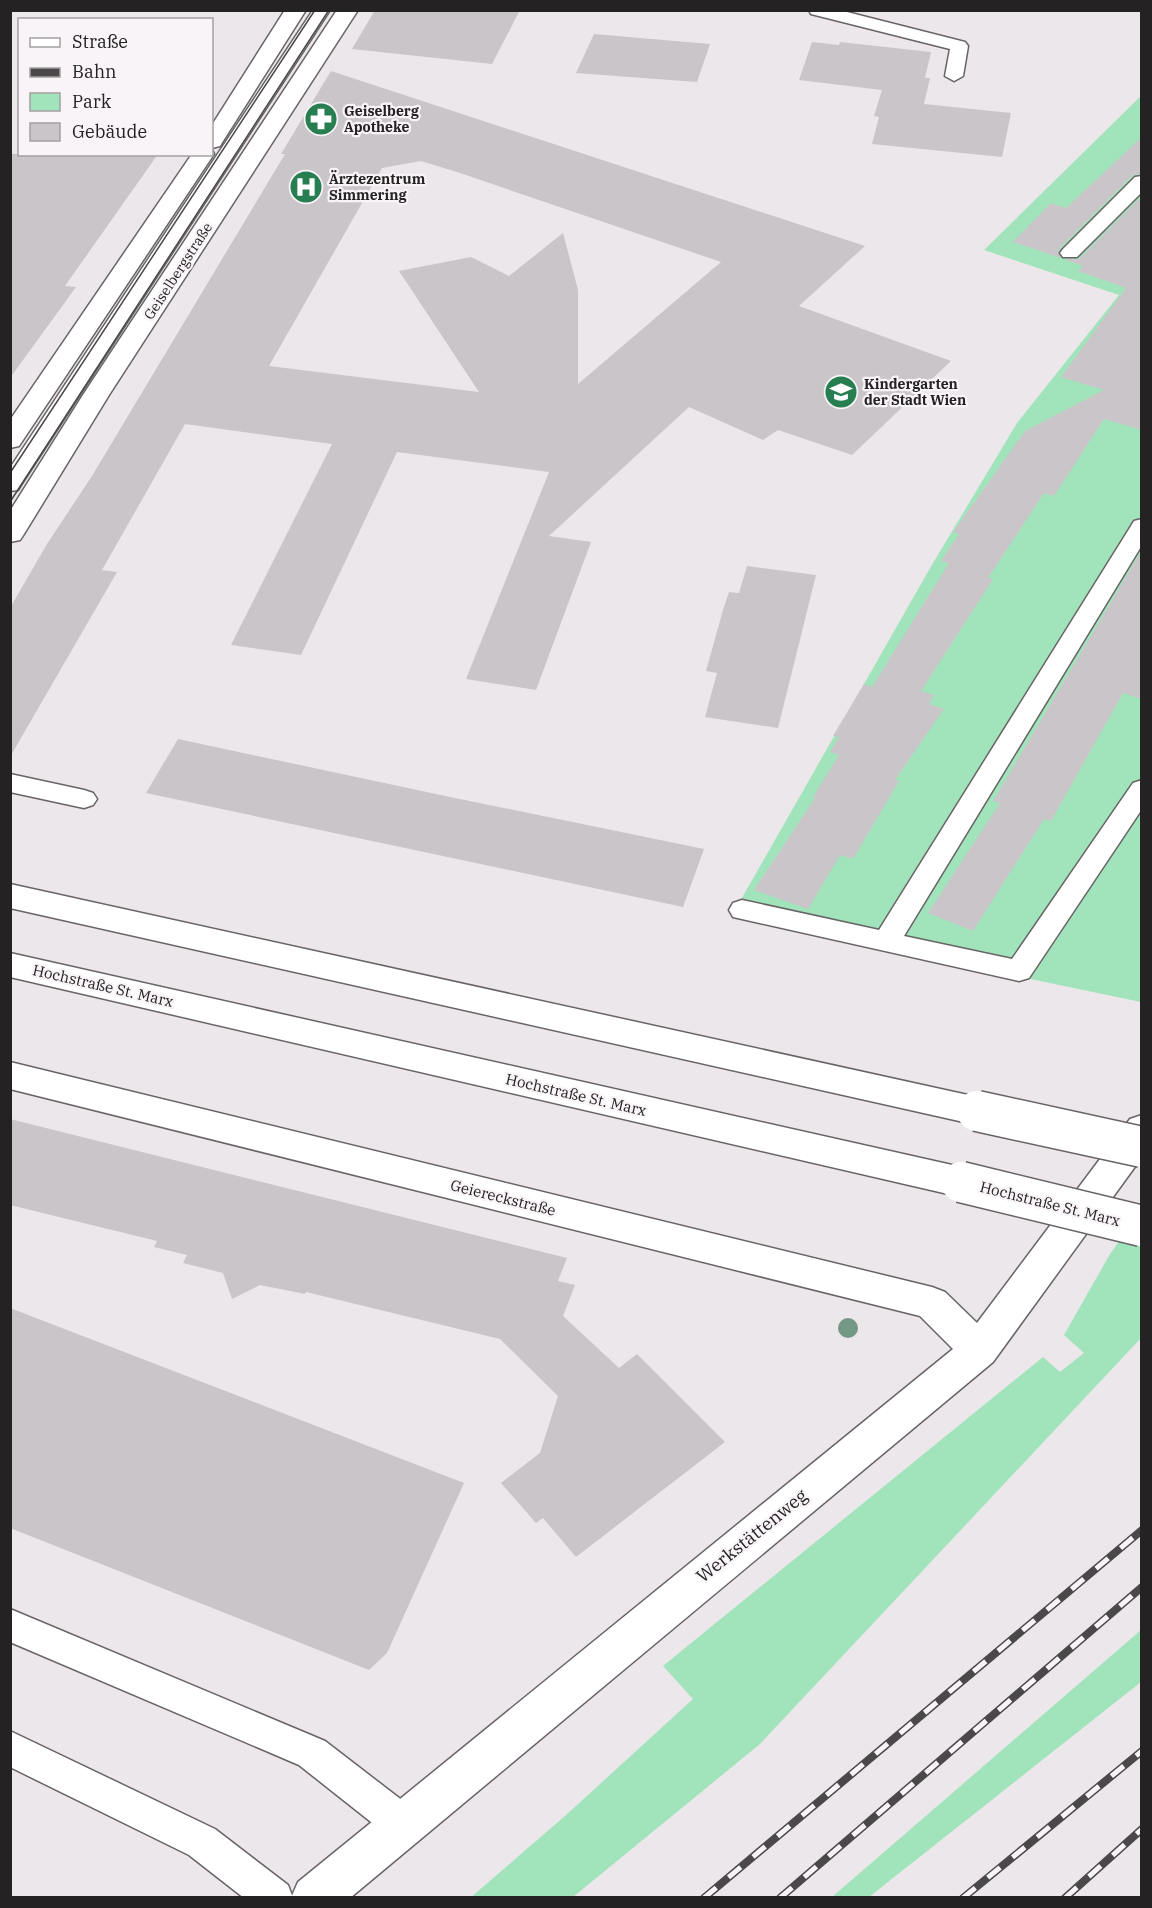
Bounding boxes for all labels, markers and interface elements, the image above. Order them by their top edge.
legend [18,18,213,156]
text: Straße [72,30,128,53]
text: Bahn [72,60,117,83]
text: Park [72,90,112,113]
pharmacy icon: Geiselberg Apotheke [303,101,339,137]
place label: Geiselberg Apotheke [344,102,420,136]
text: Gebäude [72,120,147,143]
hospital icon: Ärztezentrum Simmering [288,169,324,205]
place label: Ärztezentrum Simmering [329,170,426,204]
street label: Geiselbergstraße [140,219,216,323]
school or university icon: Kindergarten der Stadt Wien [823,374,859,410]
place label: Kindergarten der Stadt Wien [864,375,966,409]
street label: Hochstraße St. Marx [31,960,175,1011]
street label: Hochstraße St. Marx [504,1069,648,1120]
street label: Geiereckstraße [449,1175,558,1220]
street label: Hochstraße St. Marx [978,1177,1122,1230]
street label: Werkstättenweg [692,1484,812,1587]

